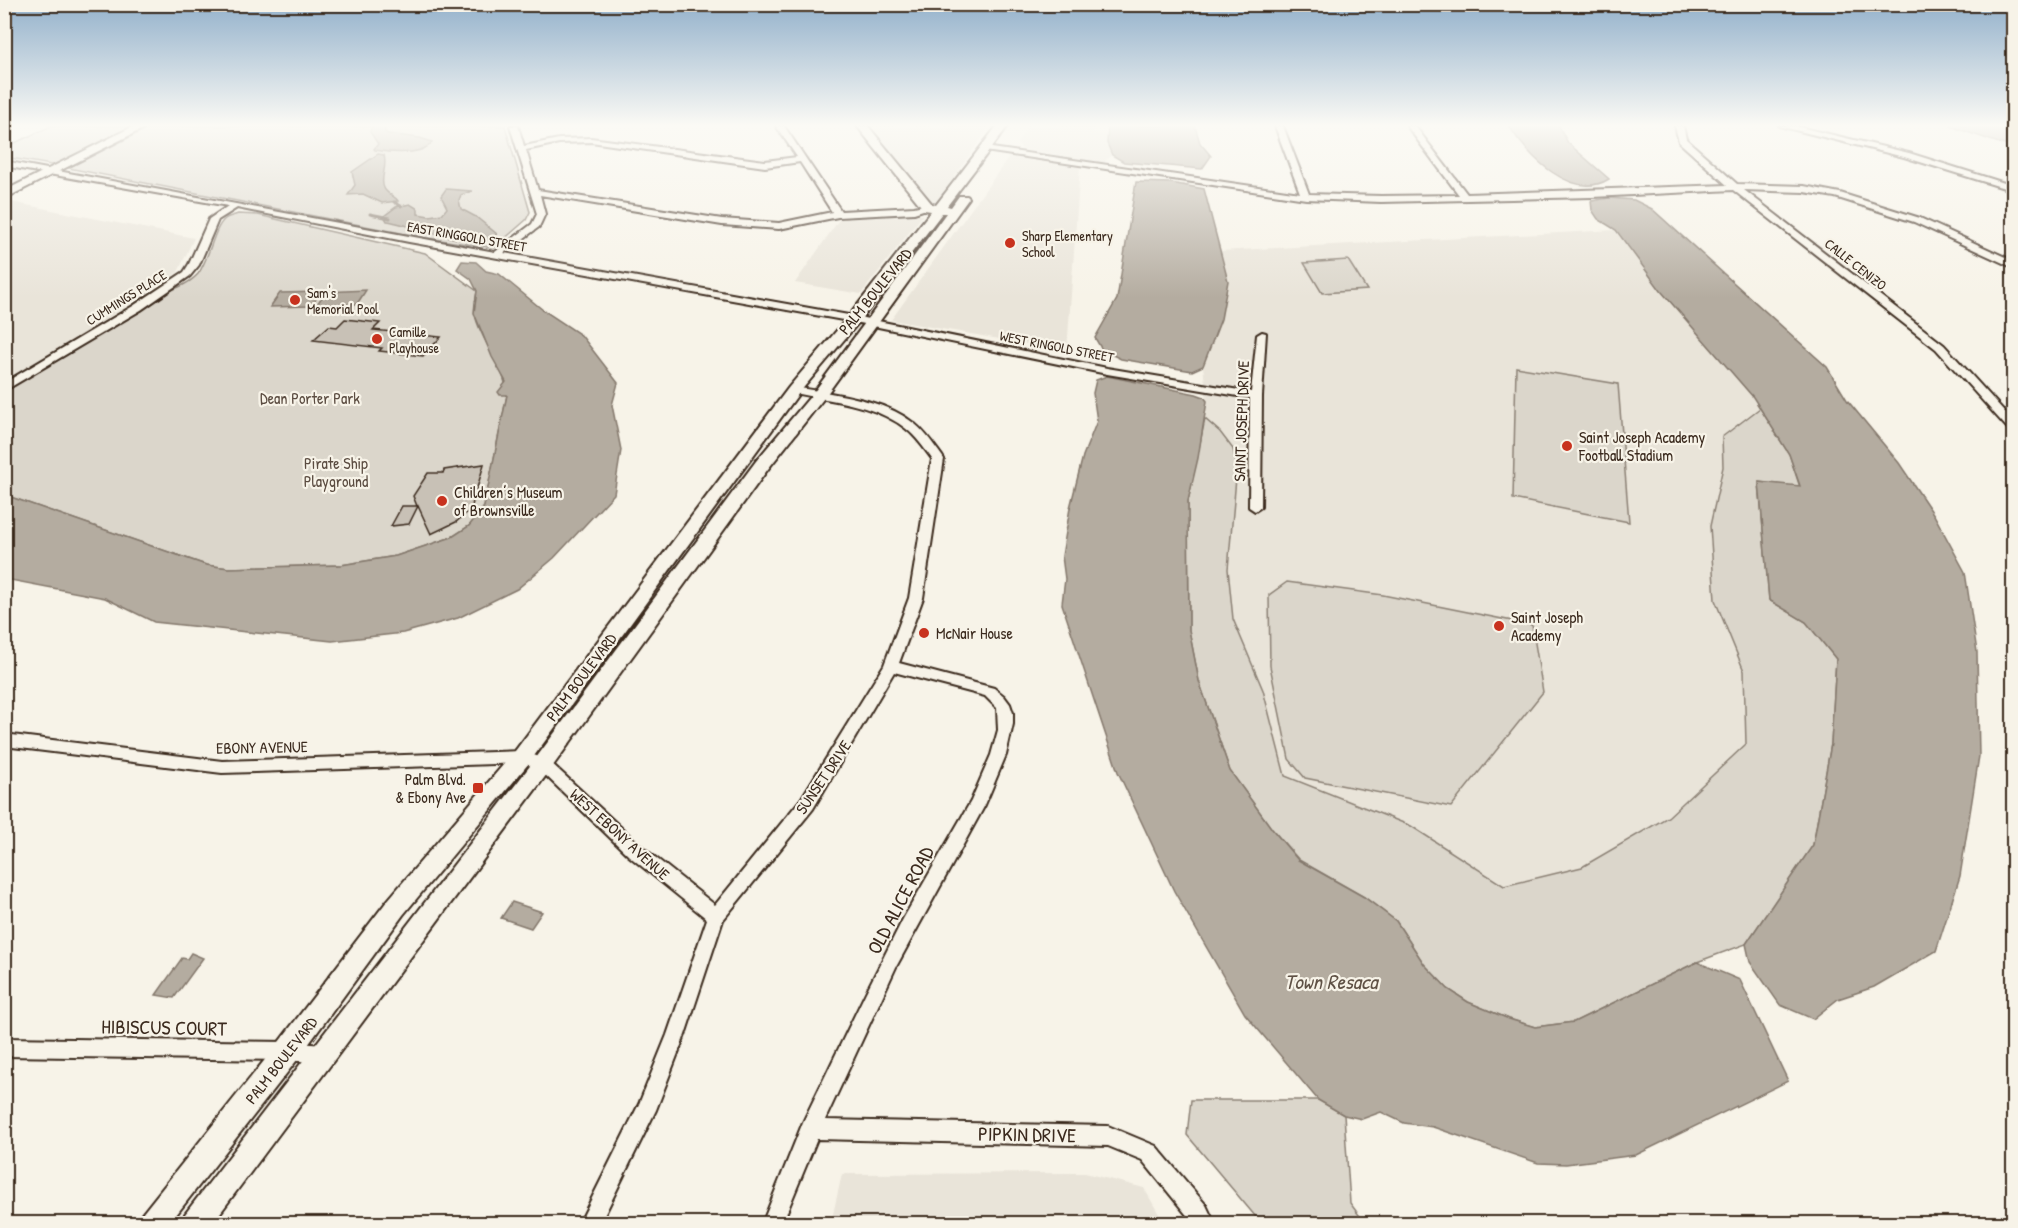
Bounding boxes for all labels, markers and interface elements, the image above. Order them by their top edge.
street label: EAST RINGGOLD STREET [406,216,529,256]
place label: Sharp Elementary School [1022,226,1113,261]
street label: CALLE CENIZO [1821,234,1891,294]
marker: Sharp Elementary School [1003,236,1017,250]
street label: PALM BOULEVARD [833,243,917,339]
street label: CUMMINGS PLACE [82,265,170,329]
place label: Sam's Memorial Pool [307,283,379,318]
marker: Sam's Memorial Pool [288,293,302,307]
place label: Camille Playhouse [389,322,439,358]
street label: WEST RINGOLD STREET [998,326,1116,366]
marker: Camille Playhouse [370,332,384,346]
street label: SAINT JOSEPH DRIVE [1228,360,1254,482]
park label: Dean Porter Park [260,387,360,409]
place label: Saint Joseph Academy Football Stadium [1578,426,1706,466]
marker: Saint Joseph Academy Football Stadium [1560,439,1574,453]
park label: Pirate Ship Playground [304,452,368,492]
place label: Children’s Museum of Brownsville [454,481,563,521]
marker: Children’s Museum of Brownsville [435,494,449,508]
place label: Saint Joseph Academy [1511,606,1583,646]
marker: Saint Joseph Academy [1492,619,1506,633]
place label: McNair House [936,622,1013,644]
marker: McNair House [917,626,931,640]
street label: PALM BOULEVARD [541,628,622,726]
street label: EBONY AVENUE [216,735,308,759]
street label: SUNSET DRIVE [790,736,856,818]
place label: Palm Blvd. & Ebony Ave [395,768,467,808]
marker: Palm Blvd. & Ebony Ave [471,781,485,795]
street label: WEST EBONY AVENUE [565,783,675,885]
street label: OLD ALICE ROAD [860,841,940,959]
water label: Town Resaca [1285,967,1380,996]
street label: PALM BOULEVARD [240,1011,322,1108]
street label: HIBISCUS COURT [101,1012,228,1042]
street label: PIPKIN DRIVE [978,1120,1076,1148]

